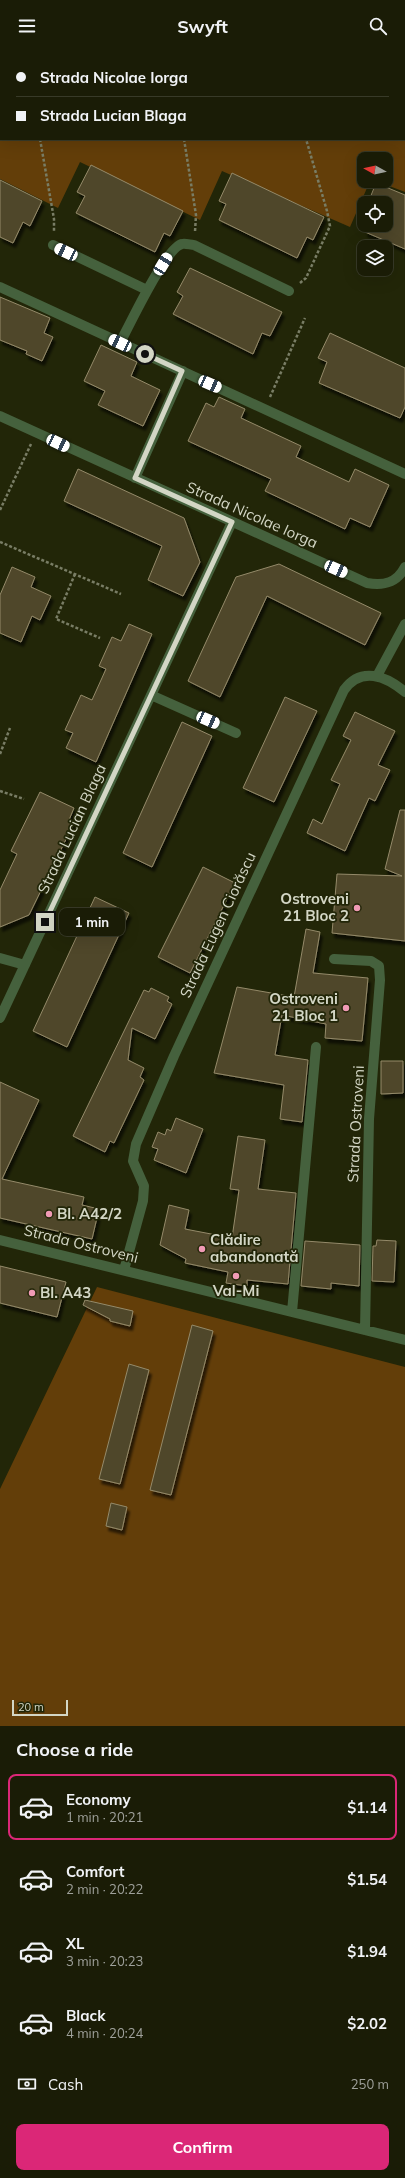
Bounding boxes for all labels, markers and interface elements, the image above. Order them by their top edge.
icon: menu [16,15,38,37]
text: Swyft [177,15,228,38]
icon: search [367,15,389,37]
text: Strada Nicolae Iorga [40,68,188,87]
text: Strada Lucian Blaga [40,106,186,125]
north arrow [357,152,393,188]
map controls [357,152,393,276]
button: locate [357,196,393,232]
button: layers [357,240,393,276]
car [53,241,79,263]
car [152,251,174,277]
car [107,332,133,354]
route start [136,345,154,363]
car [197,374,223,394]
car [45,432,71,454]
street label: Strada Nicolae Iorga [183,477,321,552]
car [323,559,349,579]
car [195,710,221,730]
street label: Strada Lucian Blaga [33,761,110,897]
street label: Strada Eugen Ciorăscu [175,849,260,1001]
place label: Ostroveni 21 Bloc 2 [280,889,349,925]
marker: Ostroveni 21 Bloc 2 [352,903,362,913]
callout: 1 min [59,908,125,936]
route end [36,913,54,931]
text: 1 min [75,914,109,930]
place label: Ostroveni 21 Bloc 1 [269,989,338,1025]
marker: Ostroveni 21 Bloc 1 [341,1003,351,1013]
street label: Strada Ostroveni [343,1065,368,1183]
place label: Bl. A42/2 [57,1204,122,1223]
marker: Bl. A42/2 [44,1209,54,1219]
street label: Strada Ostroveni [22,1220,140,1267]
place label: Clădire abandonată [210,1230,298,1266]
marker: Clădire abandonată [197,1244,207,1254]
marker: Val-Mi [231,1271,241,1281]
place label: Val-Mi [212,1281,259,1300]
place label: Bl. A43 [40,1283,91,1302]
marker: Bl. A43 [27,1288,37,1298]
scale bar [12,1698,68,1717]
text: 20 m [18,1700,44,1714]
text: Choose a ride [16,1738,133,1761]
icon: car [18,1789,54,1825]
text: Economy [66,1790,131,1809]
text: $1.14 [347,1798,387,1817]
text: 1 min · 20:21 [66,1809,143,1825]
icon: car [18,1861,54,1897]
text: Comfort [66,1862,124,1881]
text: $1.54 [347,1870,387,1889]
text: 2 min · 20:22 [66,1881,143,1897]
icon: car [18,1933,54,1969]
text: XL [66,1934,84,1953]
text: $1.94 [347,1942,387,1961]
text: 3 min · 20:23 [66,1953,143,1969]
icon: car [18,2005,54,2041]
text: Black [66,2006,105,2025]
text: $2.02 [347,2014,387,2033]
text: 4 min · 20:24 [66,2025,143,2041]
icon: cash [16,2073,38,2095]
text: Cash [48,2075,83,2094]
text: 250 m [351,2076,389,2092]
button: Confirm [16,2124,389,2170]

